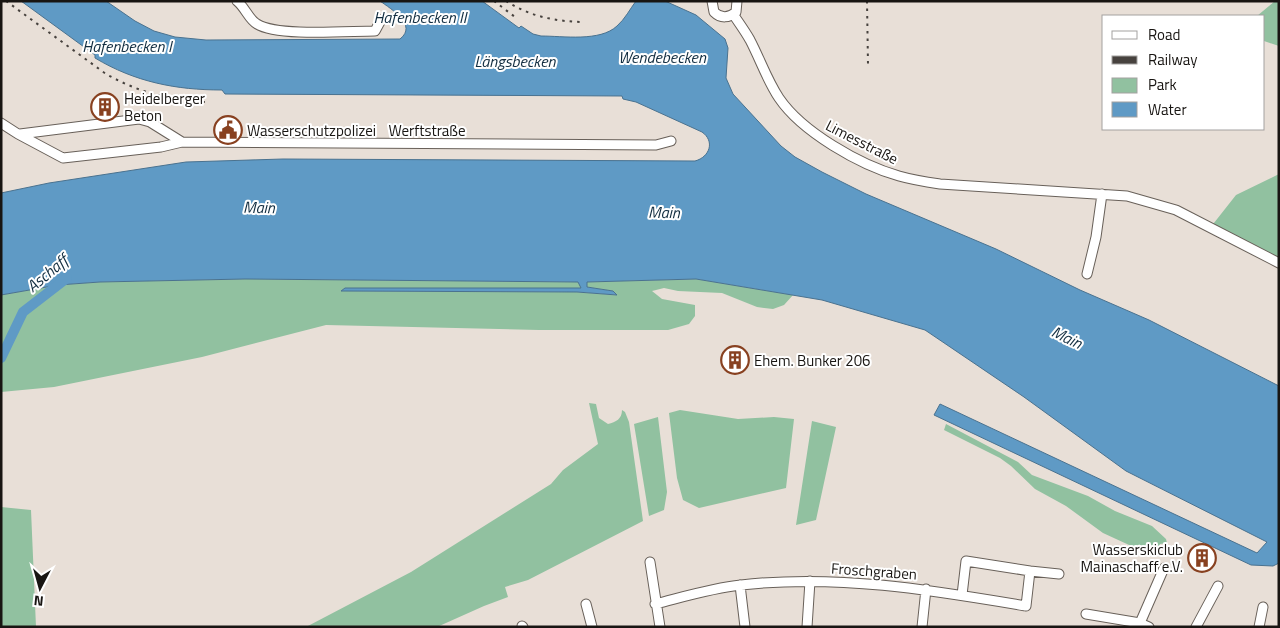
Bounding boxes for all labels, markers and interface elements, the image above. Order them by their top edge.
water label: Hafenbecken II [373,5,469,29]
legend [1102,15,1265,130]
text: Road [1148,23,1180,46]
water label: Hafenbecken I [82,34,174,58]
water label: Wendebecken [618,45,707,69]
text: Railway [1148,48,1198,71]
water label: Längsbecken [474,49,557,73]
text: Park [1148,73,1177,96]
place label: Heidelberger Beton [124,87,205,127]
building icon: Heidelberger Beton [90,92,120,122]
text: Water [1148,98,1187,121]
street label: Limesstraße [822,114,902,170]
public building icon: Wasserschutzpolizei [213,115,243,145]
place label: Wasserschutzpolizei [247,119,376,142]
street label: Werftstraße [388,119,466,142]
water label: Main [243,195,276,219]
water label: Main [648,200,681,224]
water label: Aschaff [21,246,75,298]
water label: Main [1048,319,1087,355]
building icon: Ehem. Bunker 206 [720,345,750,375]
place label: Ehem. Bunker 206 [754,349,871,372]
place label: Wasserskiclub Mainaschaff e.V. [1081,538,1183,578]
building icon: Wasserskiclub Mainaschaff e.V. [1187,543,1217,573]
street label: Froschgraben [830,557,918,585]
north arrow [15,563,65,613]
text: N [33,590,45,612]

